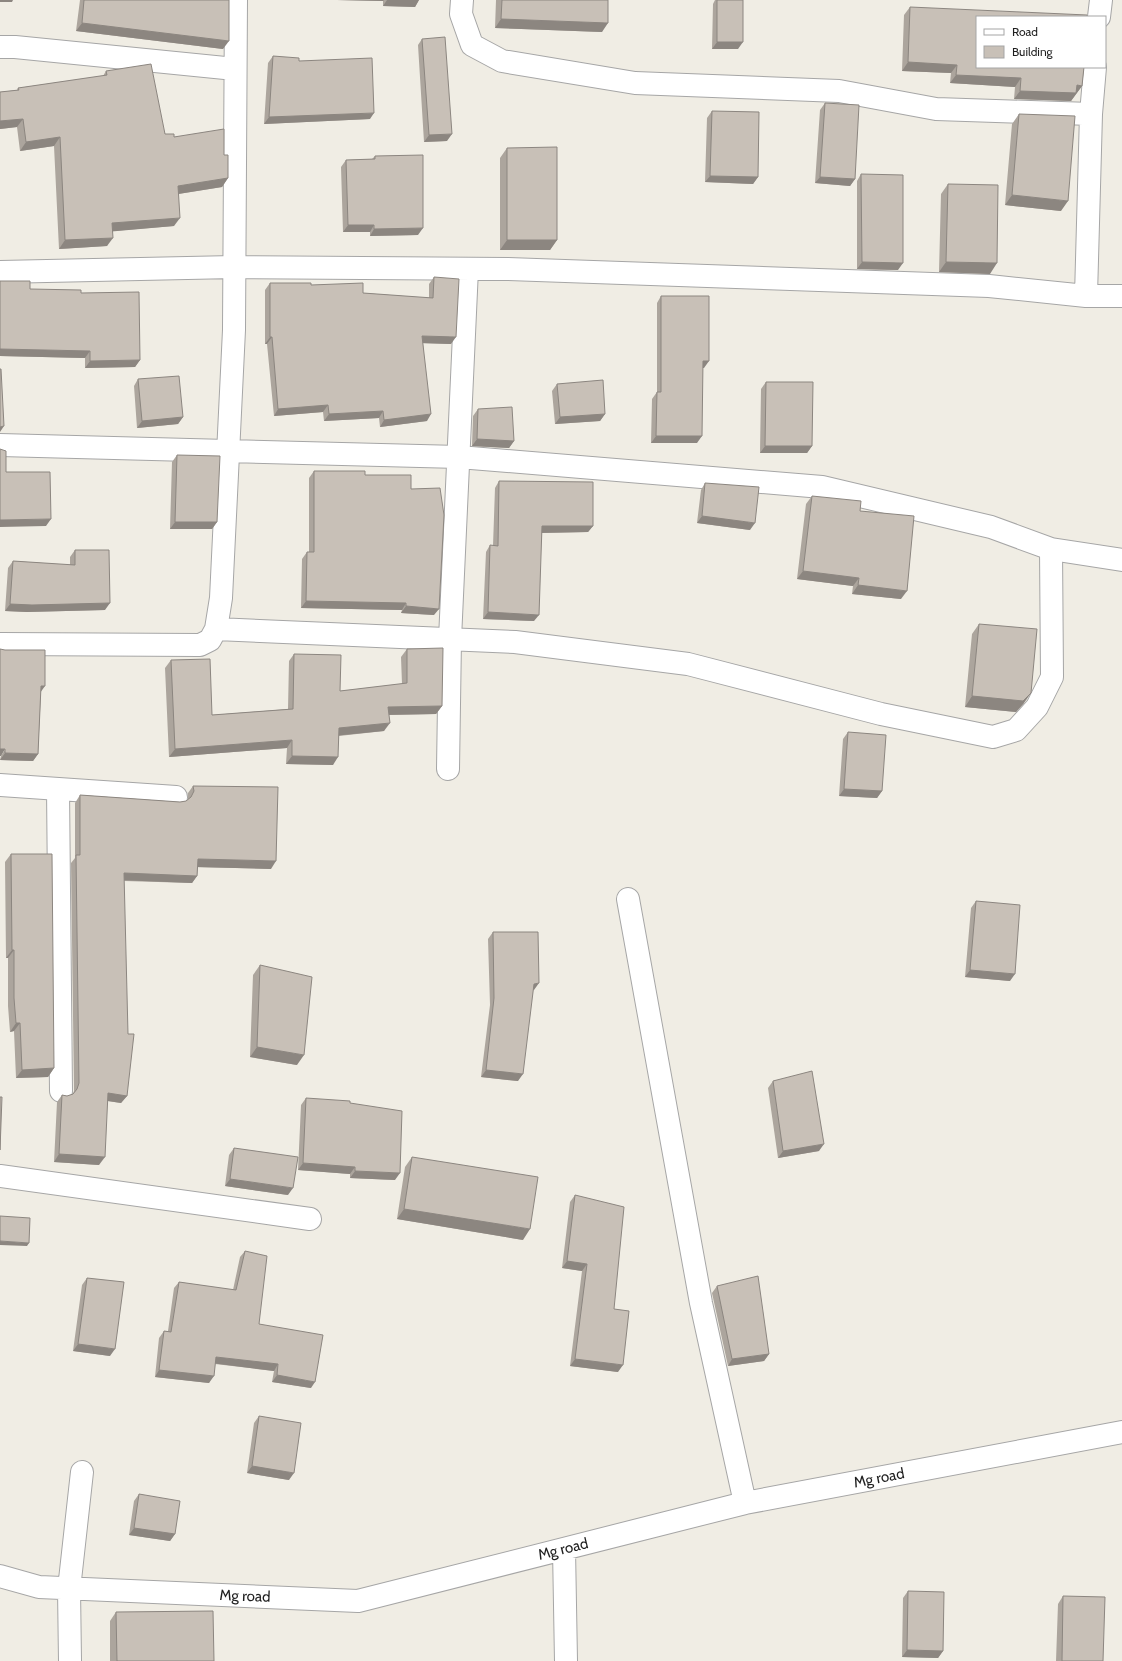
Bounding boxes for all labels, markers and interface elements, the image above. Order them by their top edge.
legend [976,16,1106,68]
text: Road [1012,24,1038,39]
text: Building [1012,44,1054,59]
street label: Mg road [852,1464,906,1492]
street label: Mg road [536,1534,590,1564]
street label: Mg road [219,1586,271,1606]

